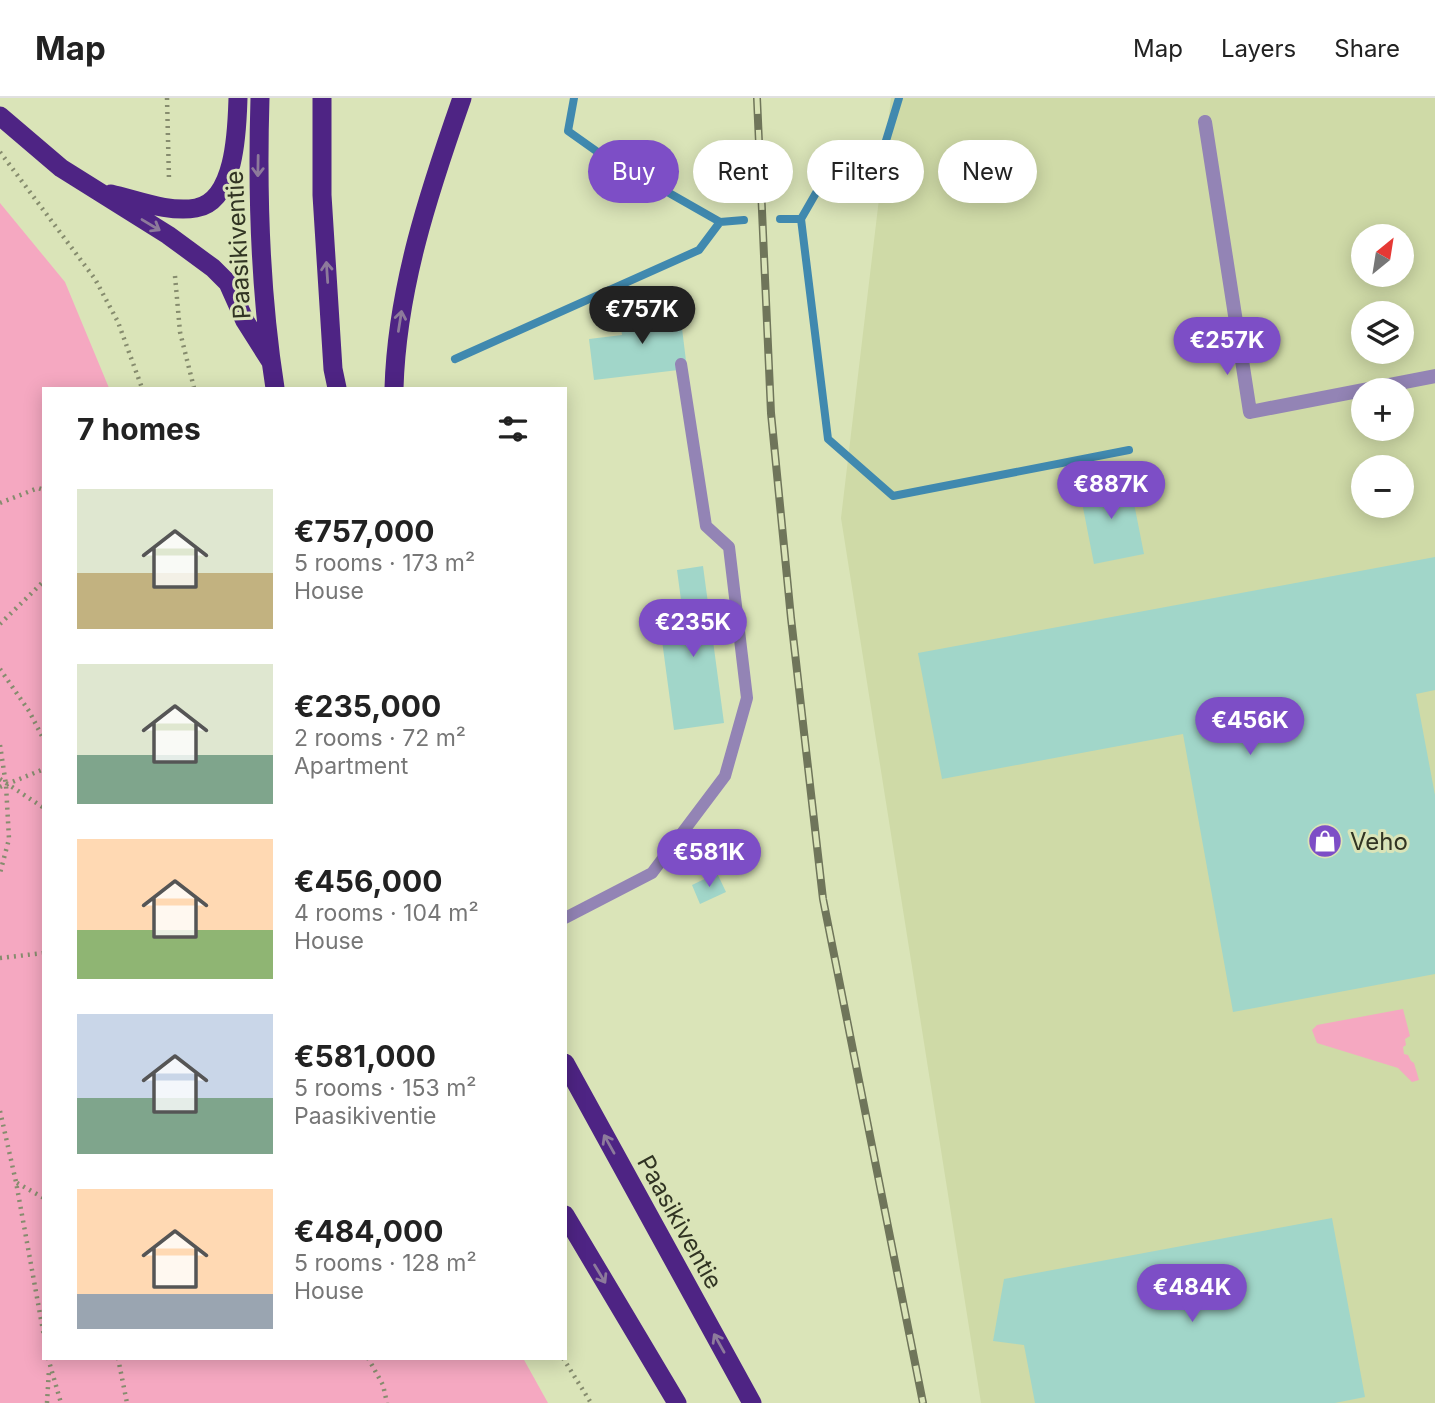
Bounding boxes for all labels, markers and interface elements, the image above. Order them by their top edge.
text: Map [35,28,106,68]
text: Map [1133,34,1183,63]
text: Layers [1221,34,1296,63]
text: Share [1334,34,1400,63]
chip: Buy [588,140,679,203]
chip: Rent [693,140,793,203]
chip: Filters [807,140,924,203]
chip: New [938,140,1037,203]
one-way arrow [251,154,265,177]
street label: Paasikiventie [220,170,256,320]
one-way arrow [140,218,160,232]
north arrow [1351,224,1414,287]
map controls [1351,224,1414,518]
one-way arrow [320,261,333,284]
pin: €757K [593,286,691,346]
text: €757K [605,295,679,323]
button: layers [1351,301,1414,364]
one-way arrow [394,310,407,333]
pin: €257K [1178,317,1276,377]
text: €257K [1190,326,1264,354]
button: + [1351,378,1414,441]
icon: filters [494,410,532,448]
text: 7 homes [77,411,201,447]
button: − [1351,455,1414,518]
pin: €887K [1062,462,1160,521]
text: €887K [1073,470,1149,498]
text: €757,000 [294,513,434,549]
icon: home [133,517,217,601]
text: 5 rooms · 173 m² [294,549,475,577]
text: House [294,577,364,605]
pin: €235K [644,600,742,659]
text: €235K [655,608,731,636]
text: €235,000 [294,688,441,724]
icon: home [133,692,217,776]
pin: €456K [1201,698,1299,757]
text: €456K [1211,706,1289,734]
text: 2 rooms · 72 m² [294,724,466,752]
text: Apartment [294,752,408,780]
shop icon: Veho [1306,822,1344,860]
place label: Veho [1350,827,1408,856]
pin: €581K [660,830,758,889]
text: €581K [673,838,745,866]
text: €456,000 [294,863,442,899]
icon: home [133,867,217,951]
text: 4 rooms · 104 m² [294,899,479,927]
text: House [294,927,364,955]
text: €581,000 [294,1038,436,1074]
icon: home [133,1042,217,1126]
text: 5 rooms · 153 m² [294,1074,476,1102]
text: Paasikiventie [294,1102,436,1130]
one-way arrow [602,1135,616,1155]
street label: Paasikiventie [631,1150,729,1294]
text: €484,000 [294,1213,443,1249]
icon: home [133,1217,217,1301]
text: 5 rooms · 128 m² [294,1249,477,1277]
one-way arrow [593,1263,607,1283]
pin: €484K [1143,1264,1241,1324]
text: €484K [1153,1273,1231,1301]
text: House [294,1277,364,1305]
one-way arrow [712,1334,726,1354]

